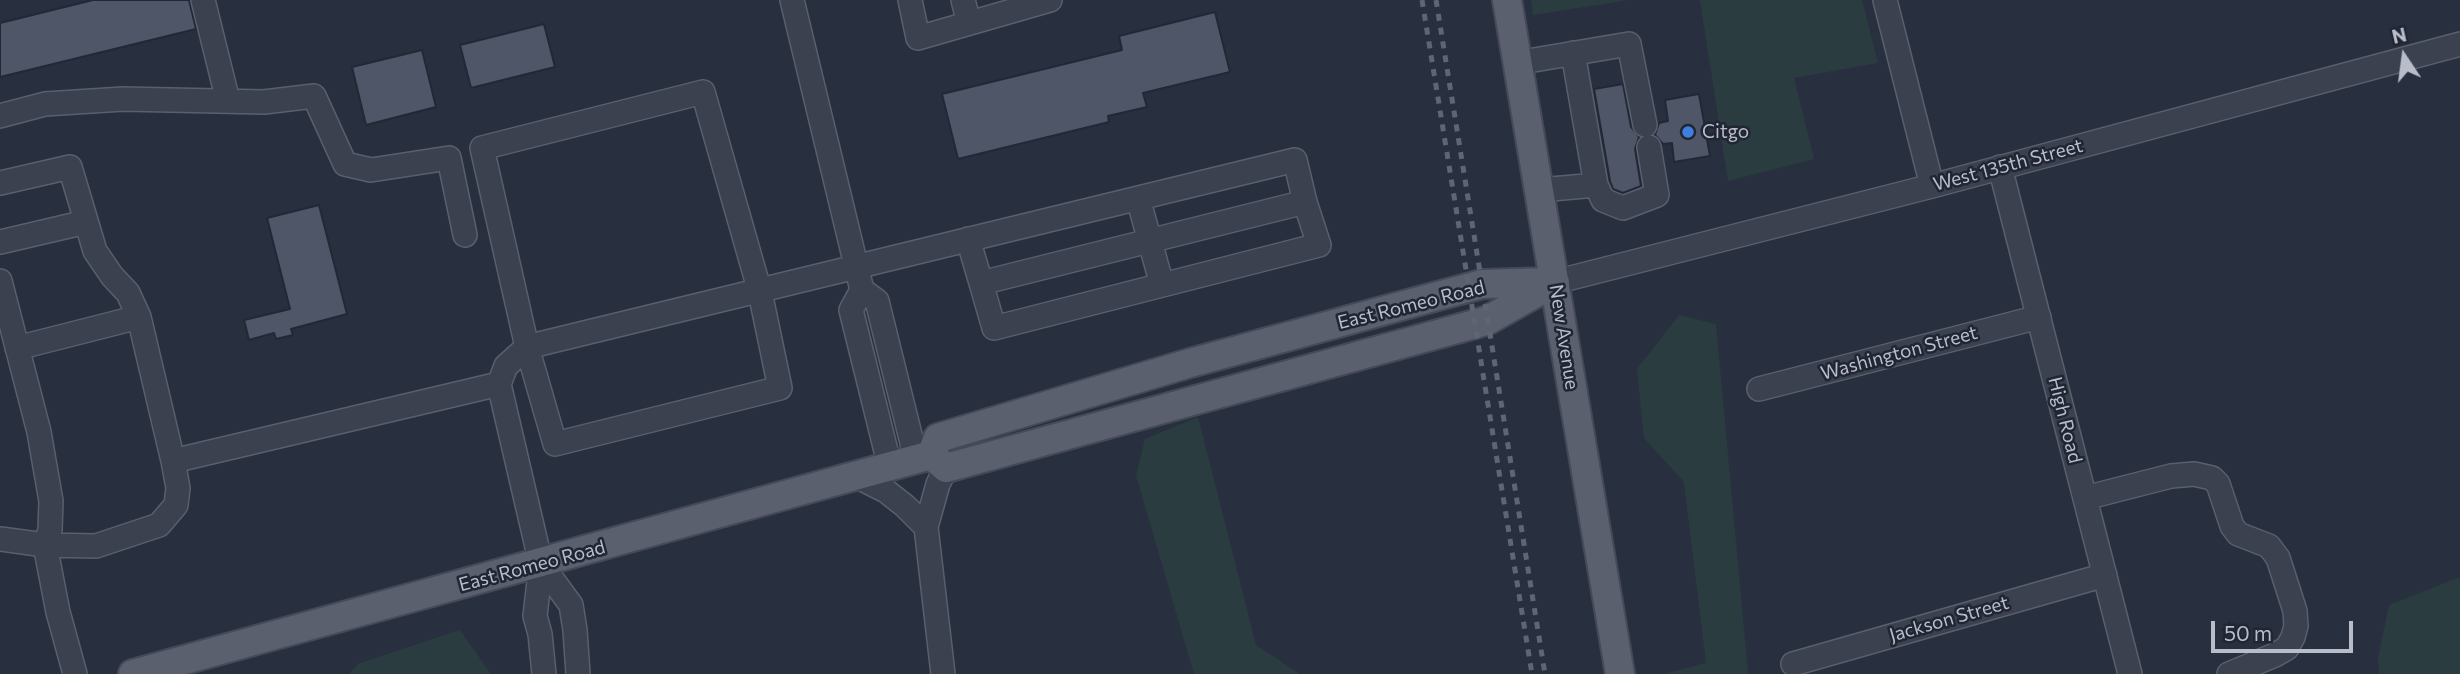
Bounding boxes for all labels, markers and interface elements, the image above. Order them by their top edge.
north arrow [2369,21,2439,91]
text: N [2390,22,2409,48]
place label: Citgo [1702,121,1749,143]
marker: Citgo [1680,124,1696,140]
street label: West 135th Street [1931,134,2085,196]
street label: East Romeo Road [1335,276,1487,334]
street label: New Avenue [1544,283,1584,391]
street label: Washington Street [1818,321,1980,385]
street label: High Road [2043,374,2087,466]
street label: East Romeo Road [456,535,608,597]
street label: Jackson Street [1887,591,2011,647]
scale bar [2215,608,2357,652]
text: 50 m [2224,620,2272,645]

